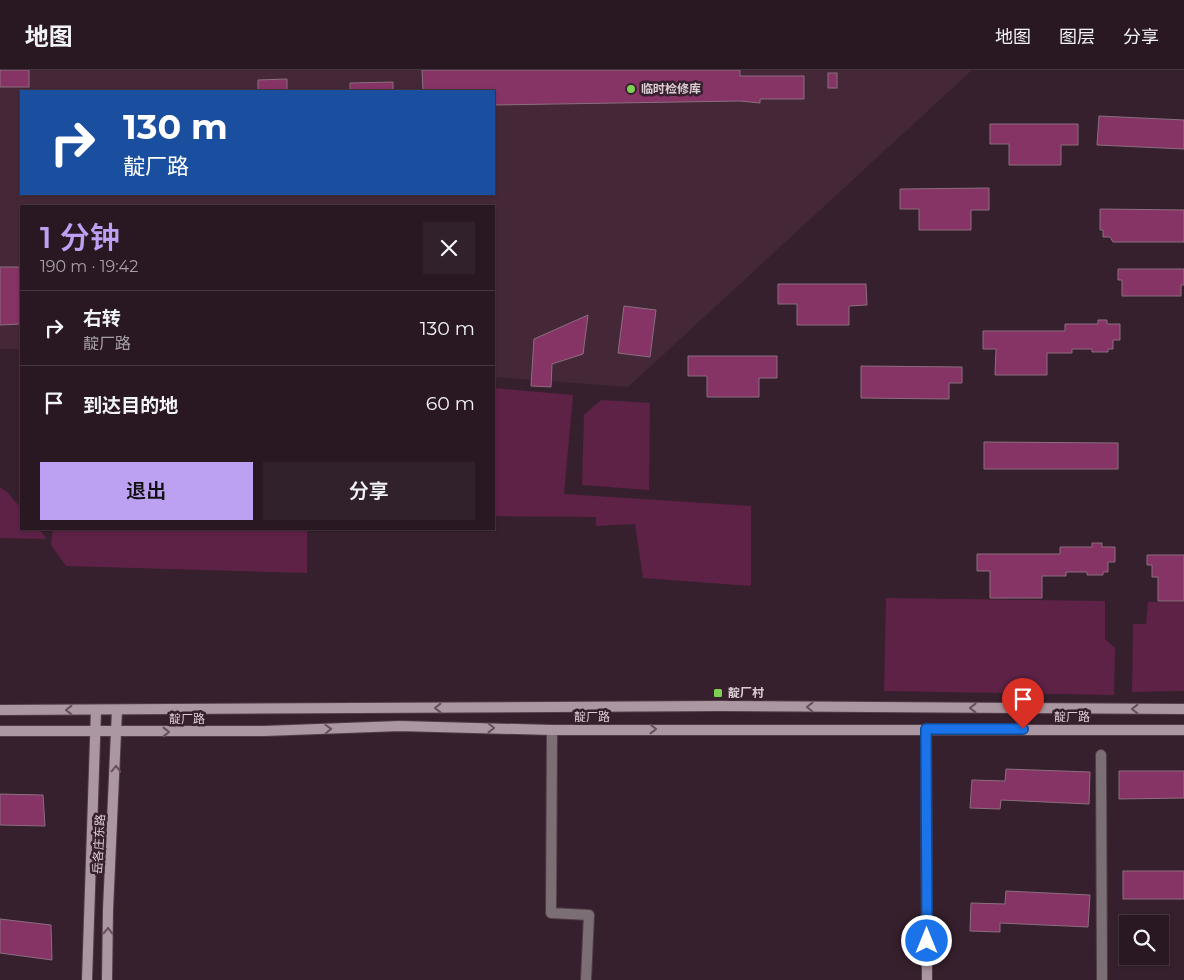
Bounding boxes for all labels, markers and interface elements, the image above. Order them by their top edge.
text: 地图 [25,22,73,51]
text: 地图 [995,26,1031,48]
text: 图层 [1059,26,1095,48]
text: 分享 [1123,26,1159,48]
place label: 临时检修库 [641,81,701,96]
marker: 临时检修库 [625,83,637,95]
text: 130 m [123,105,228,148]
icon: right [40,110,105,175]
text: 靛厂路 [123,153,189,180]
text: 1 分钟 [40,219,120,256]
button: close [423,222,475,274]
text: 190 m · 19:42 [40,257,138,276]
text: 右转 [83,307,121,330]
icon: right [40,314,68,342]
text: 130 m [420,317,475,340]
text: 靛厂路 [83,334,131,353]
icon: arrive [40,389,68,417]
text: 60 m [426,392,475,415]
text: 到达目的地 [83,394,178,417]
button: 退出 [40,462,253,520]
button: 分享 [263,462,475,520]
pin [1002,678,1044,729]
place label: 靛厂村 [728,685,764,700]
icon: arrive [1009,685,1037,713]
marker: 靛厂村 [712,687,724,699]
one-way arrow [806,702,814,712]
one-way arrow [434,703,442,713]
one-way arrow [969,703,976,713]
one-way arrow [1131,704,1139,714]
one-way arrow [64,705,72,715]
street label: 靛厂路 [574,709,610,724]
street label: 靛厂路 [1054,709,1090,724]
street label: 靛厂路 [169,711,205,726]
one-way arrow [487,723,495,733]
one-way arrow [324,724,332,734]
one-way arrow [650,724,657,734]
one-way arrow [162,727,170,737]
one-way arrow [110,765,121,773]
street label: 岳各庄东路 [89,814,108,874]
position arrow [900,914,952,966]
map controls [1119,915,1169,965]
button: search [1119,915,1169,965]
one-way arrow [102,927,113,935]

